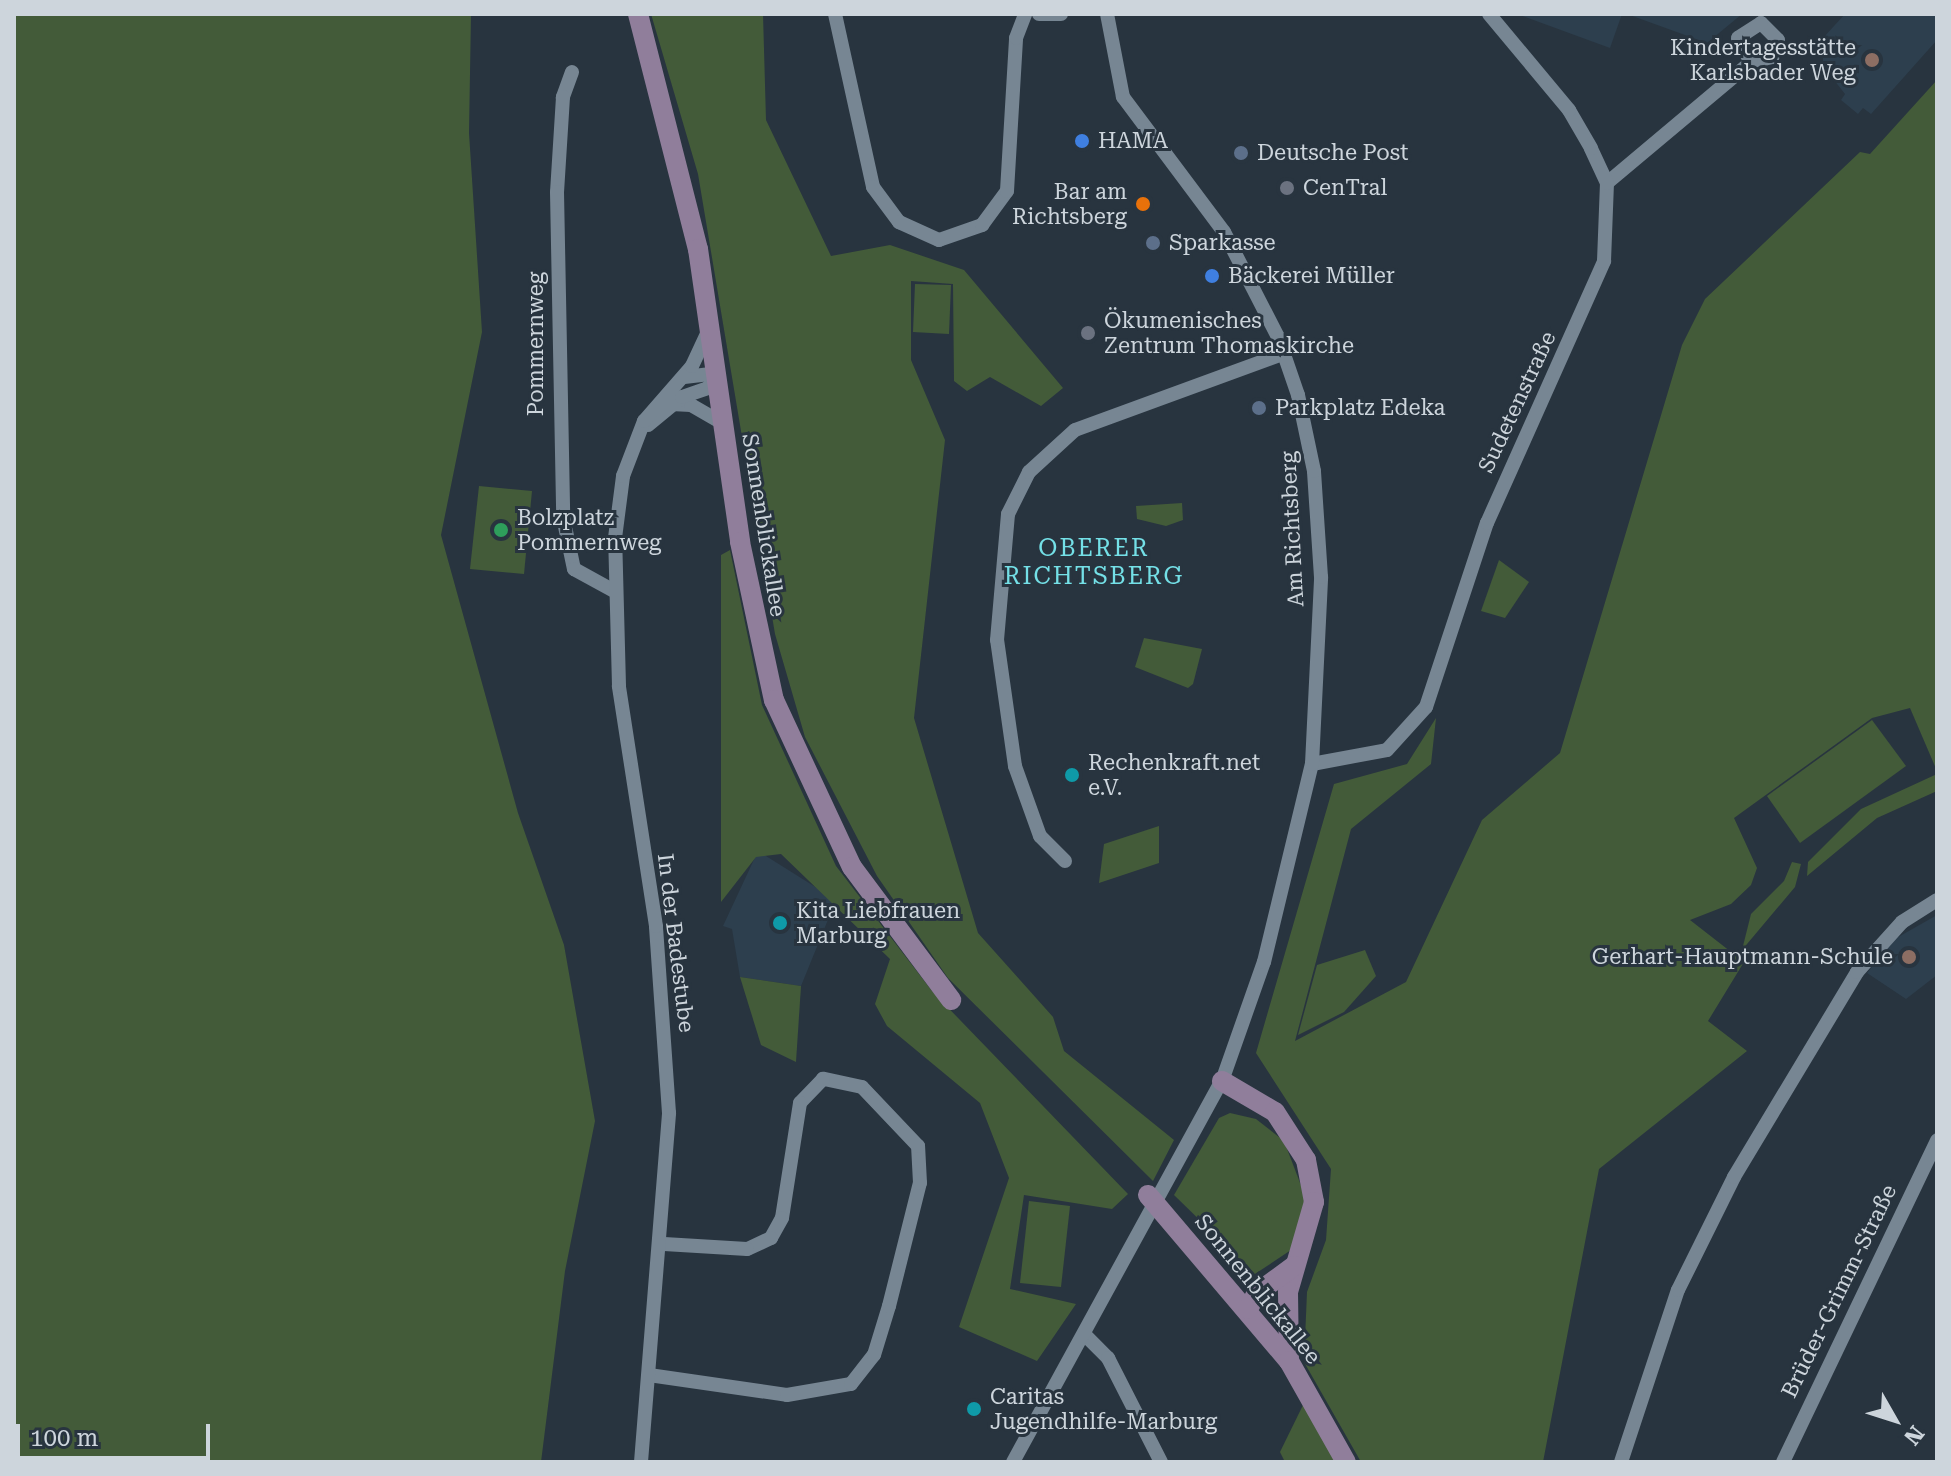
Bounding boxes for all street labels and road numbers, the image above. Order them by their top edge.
street label: Pommernweg [523,272,549,416]
street label: Sudetenstraße [1473,327,1561,477]
street label: Sonnenblickallee [736,432,792,618]
street label: Am Richtsberg [1275,450,1309,608]
street label: In der Badestube [652,852,700,1034]
street label: Brüder-Grimm-Straße [1776,1180,1902,1402]
street label: Sonnenblickallee [1189,1209,1327,1369]

